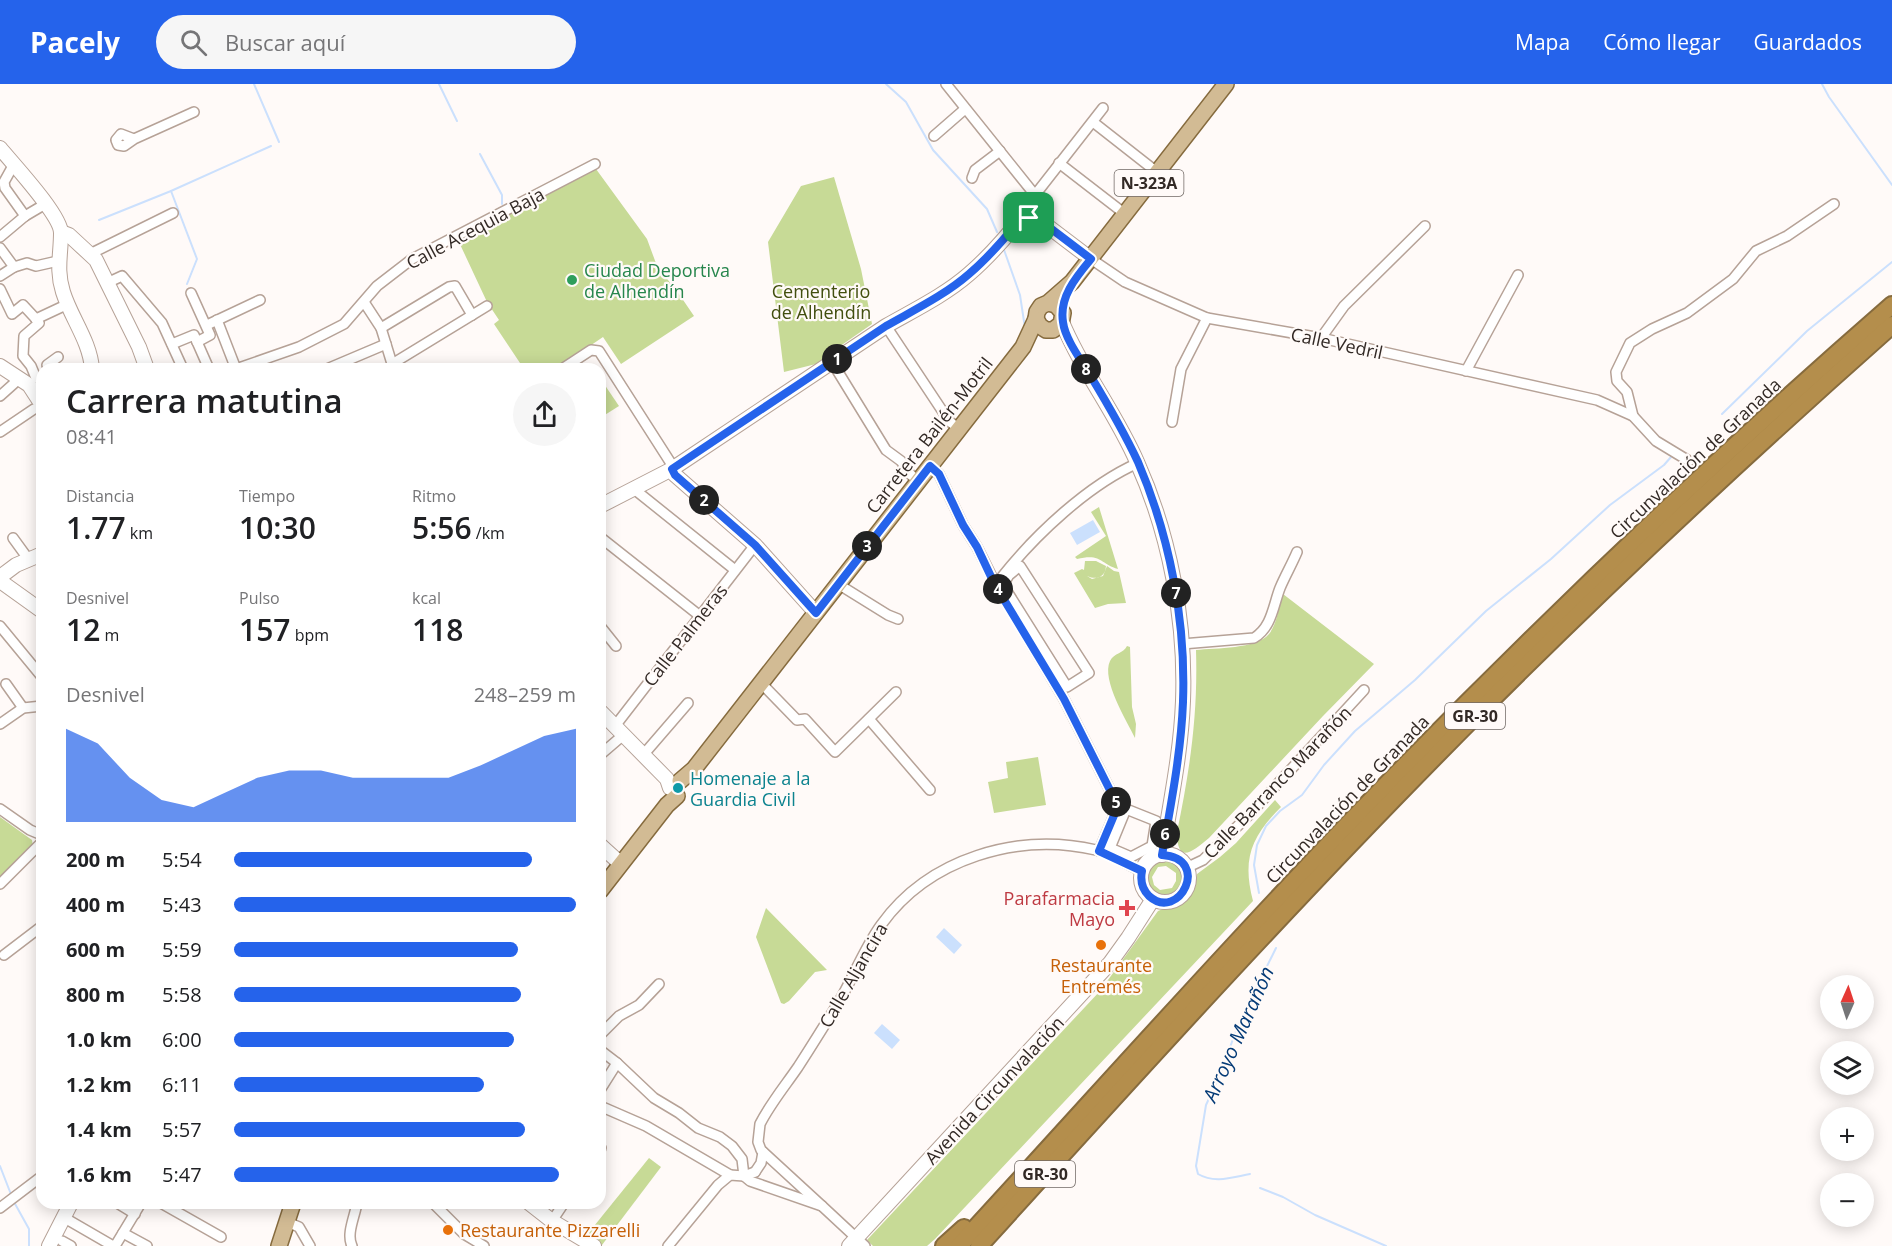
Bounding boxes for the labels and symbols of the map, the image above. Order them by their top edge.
road number: N-323A [1114,170,1184,196]
street label: Calle Acequia Baja [402,182,548,274]
pin [1003,192,1054,243]
place label: Ciudad Deportiva de Alhendín [584,258,730,303]
marker: Ciudad Deportiva de Alhendín [565,273,579,287]
park label: Cementerio de Alhendín [771,279,871,324]
street label: Calle Vedril [1289,322,1385,364]
pin: 1 [822,344,852,374]
street label: Carretera Bailén-Motril [860,352,998,518]
pin: 8 [1071,354,1101,384]
street label: Circunvalación de Granada [1604,372,1786,544]
pin: 2 [689,485,719,515]
pin: 3 [852,531,882,561]
pin: 4 [983,574,1013,604]
pin: 7 [1161,578,1191,608]
street label: Calle Palmeras [638,579,732,691]
street label: Calle Barranco Marañón [1198,701,1356,863]
road number: GR-30 [1445,703,1505,729]
street label: Circunvalación de Granada [1260,710,1434,888]
place label: Homenaje a la Guardia Civil [690,766,810,811]
marker: Homenaje a la Guardia Civil [671,781,685,795]
pin: 5 [1101,787,1131,817]
pin: 6 [1150,819,1180,849]
place label: Parafarmacia Mayo [1004,886,1115,931]
marker: Parafarmacia Mayo [1120,901,1134,915]
street label: Calle Aljancira [813,918,893,1032]
marker: Restaurante Entremés [1094,938,1108,952]
place label: Restaurante Entremés [1050,953,1152,998]
water label: Arroyo Marañón [1195,962,1280,1108]
north arrow [1820,975,1874,1029]
street label: Avenida Circunvalación [919,1011,1069,1169]
road number: GR-30 [1015,1161,1075,1187]
place label: Restaurante Pizzarelli [460,1218,640,1242]
marker: Restaurante Pizzarelli [441,1223,455,1237]

